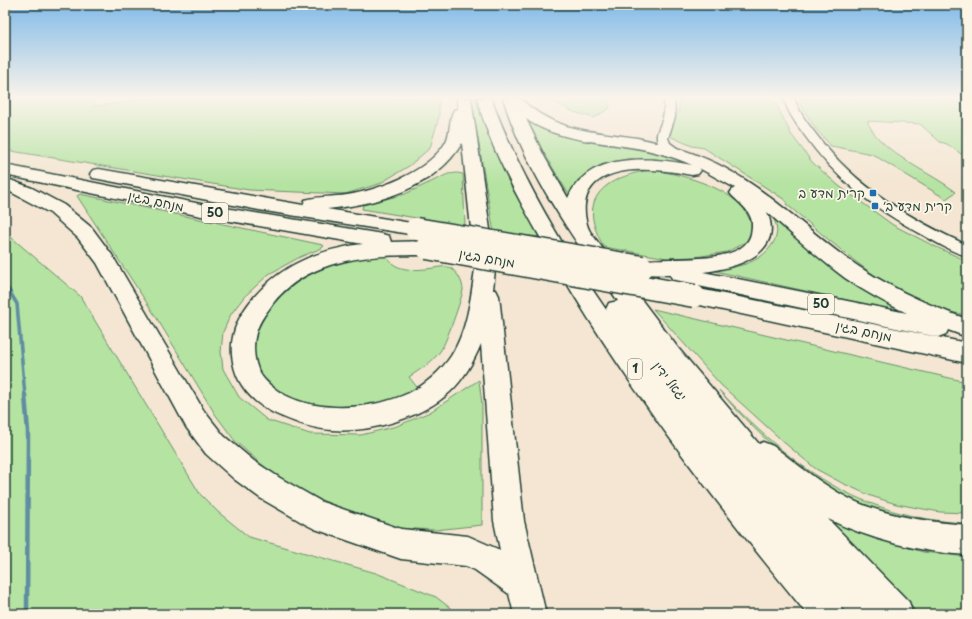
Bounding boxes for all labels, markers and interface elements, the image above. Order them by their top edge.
place label: קרית מדע ב [798,183,865,202]
street label: מנחם בגין [126,185,186,216]
marker: קרית מדע ב [868,188,878,198]
place label: קרית מדע ב׳ [883,196,952,215]
marker: קרית מדע ב׳ [870,201,880,211]
road number: 50 [202,203,228,223]
street label: מנחם בגין [458,243,517,272]
road number: 50 [808,294,834,314]
street label: מנחם בגין [834,315,894,346]
street label: יגאל ידין [649,357,692,404]
road number: 1 [628,359,642,379]

